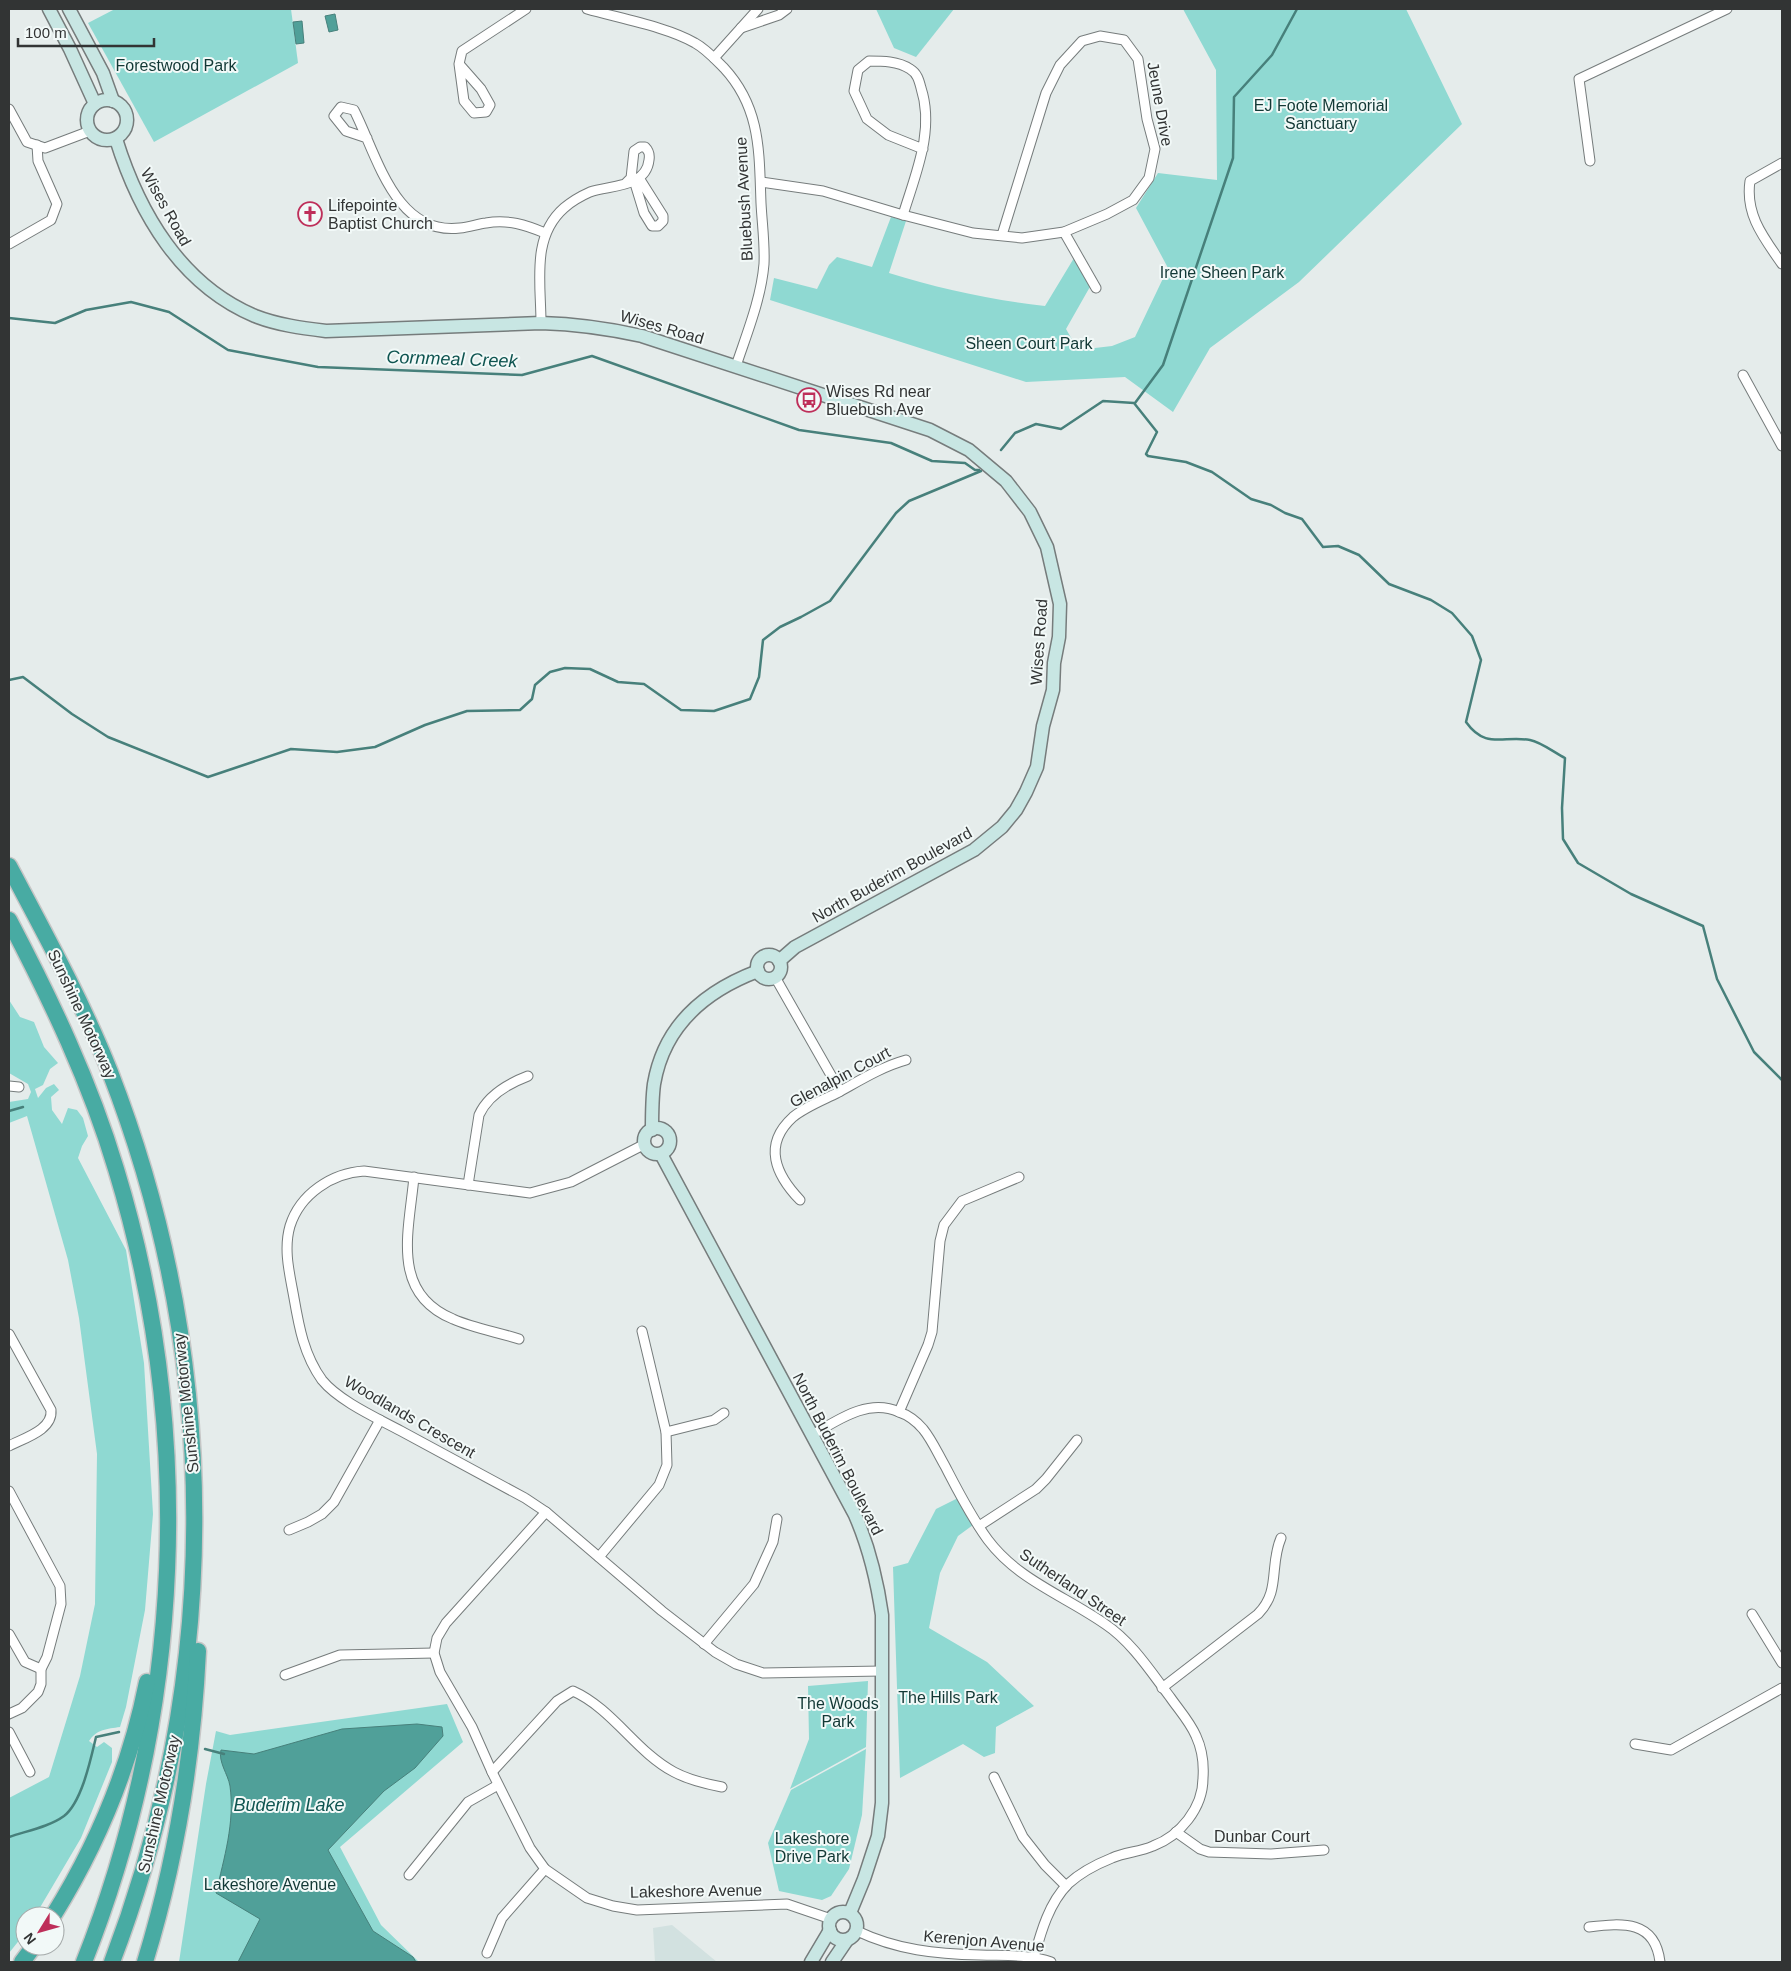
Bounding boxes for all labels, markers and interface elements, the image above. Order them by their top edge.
scale bar [18,15,154,47]
text: 100 m [25,24,67,41]
park label: Forestwood Park [116,57,237,74]
street label: Jeune Drive [1144,60,1176,148]
park label: EJ Foote Memorial Sanctuary [1254,97,1388,132]
street label: Bluebush Avenue [732,136,756,261]
street label: Wises Road [138,165,194,249]
place label: Lifepointe Baptist Church [328,197,433,232]
church icon: Lifepointe Baptist Church [297,201,323,227]
park label: Irene Sheen Park [1160,264,1285,281]
street label: Wises Road [618,307,706,347]
park label: Sheen Court Park [965,335,1094,352]
water label: Cornmeal Creek [386,347,519,371]
place label: Wises Rd near Bluebush Ave [826,383,932,418]
bus stop icon: Wises Rd near Bluebush Ave [796,387,822,413]
street label: Wises Road [1028,598,1050,686]
street label: North Buderim Boulevard [809,824,975,926]
street label: Sunshine Motorway [45,947,119,1081]
street label: Glenalpin Court [787,1043,894,1111]
street label: Sunshine Motorway [170,1332,202,1474]
street label: North Buderim Boulevard [790,1370,886,1538]
street label: Woodlands Crescent [342,1373,479,1462]
street label: Sutherland Street [1017,1545,1130,1629]
park label: The Hills Park [898,1689,999,1706]
park label: The Woods Park [797,1695,879,1730]
street label: Sunshine Motorway [135,1734,183,1874]
water label: Buderim Lake [233,1795,345,1815]
street label: Dunbar Court [1214,1828,1311,1845]
park label: Lakeshore Drive Park [775,1830,850,1865]
park label: Lakeshore Avenue [204,1876,336,1893]
street label: Lakeshore Avenue [630,1881,762,1901]
north arrow [15,1906,65,1956]
street label: Kerenjon Avenue [923,1927,1045,1955]
text: N [20,1930,39,1948]

